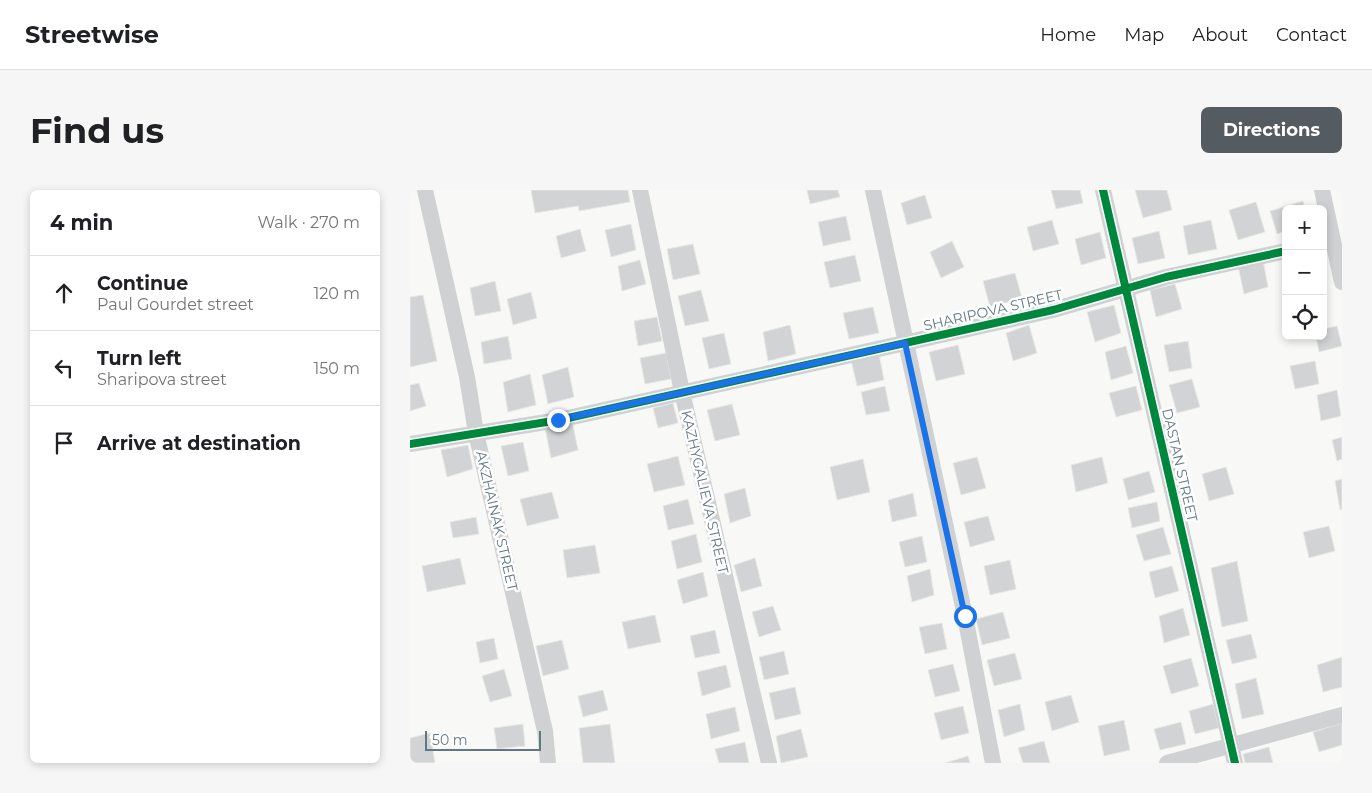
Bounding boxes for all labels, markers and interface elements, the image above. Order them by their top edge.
text: Streetwise [25,20,159,49]
text: Home [1040,24,1096,46]
text: Map [1124,24,1164,46]
text: About [1192,24,1248,46]
text: Contact [1276,24,1347,46]
button: Directions [1201,107,1342,153]
text: Find us [30,109,164,152]
map controls [1282,205,1327,340]
button: + [1282,205,1327,250]
text: 4 min [50,210,113,235]
text: Walk · 270 m [257,213,360,232]
button: − [1282,250,1327,295]
text: Continue [97,272,188,295]
icon: ahead [50,279,78,307]
text: 120 m [313,284,360,303]
street label: SHARIPOVA STREET [922,285,1064,335]
text: Paul Gourdet street [97,295,254,314]
button: locate [1282,295,1327,340]
text: Turn left [97,347,182,370]
icon: left [50,354,78,382]
text: 150 m [313,359,360,378]
text: Sharipova street [97,370,227,389]
street label: DASTAN STREET [1158,406,1202,524]
street label: KAZHYGALIEVA STREET [677,408,733,576]
route end [547,409,570,432]
icon: arrive [50,429,78,457]
text: Arrive at destination [97,432,301,455]
street label: AKZHAINAK STREET [472,449,522,593]
route start [954,605,977,628]
scale bar [425,728,541,751]
text: 50 m [432,731,468,749]

